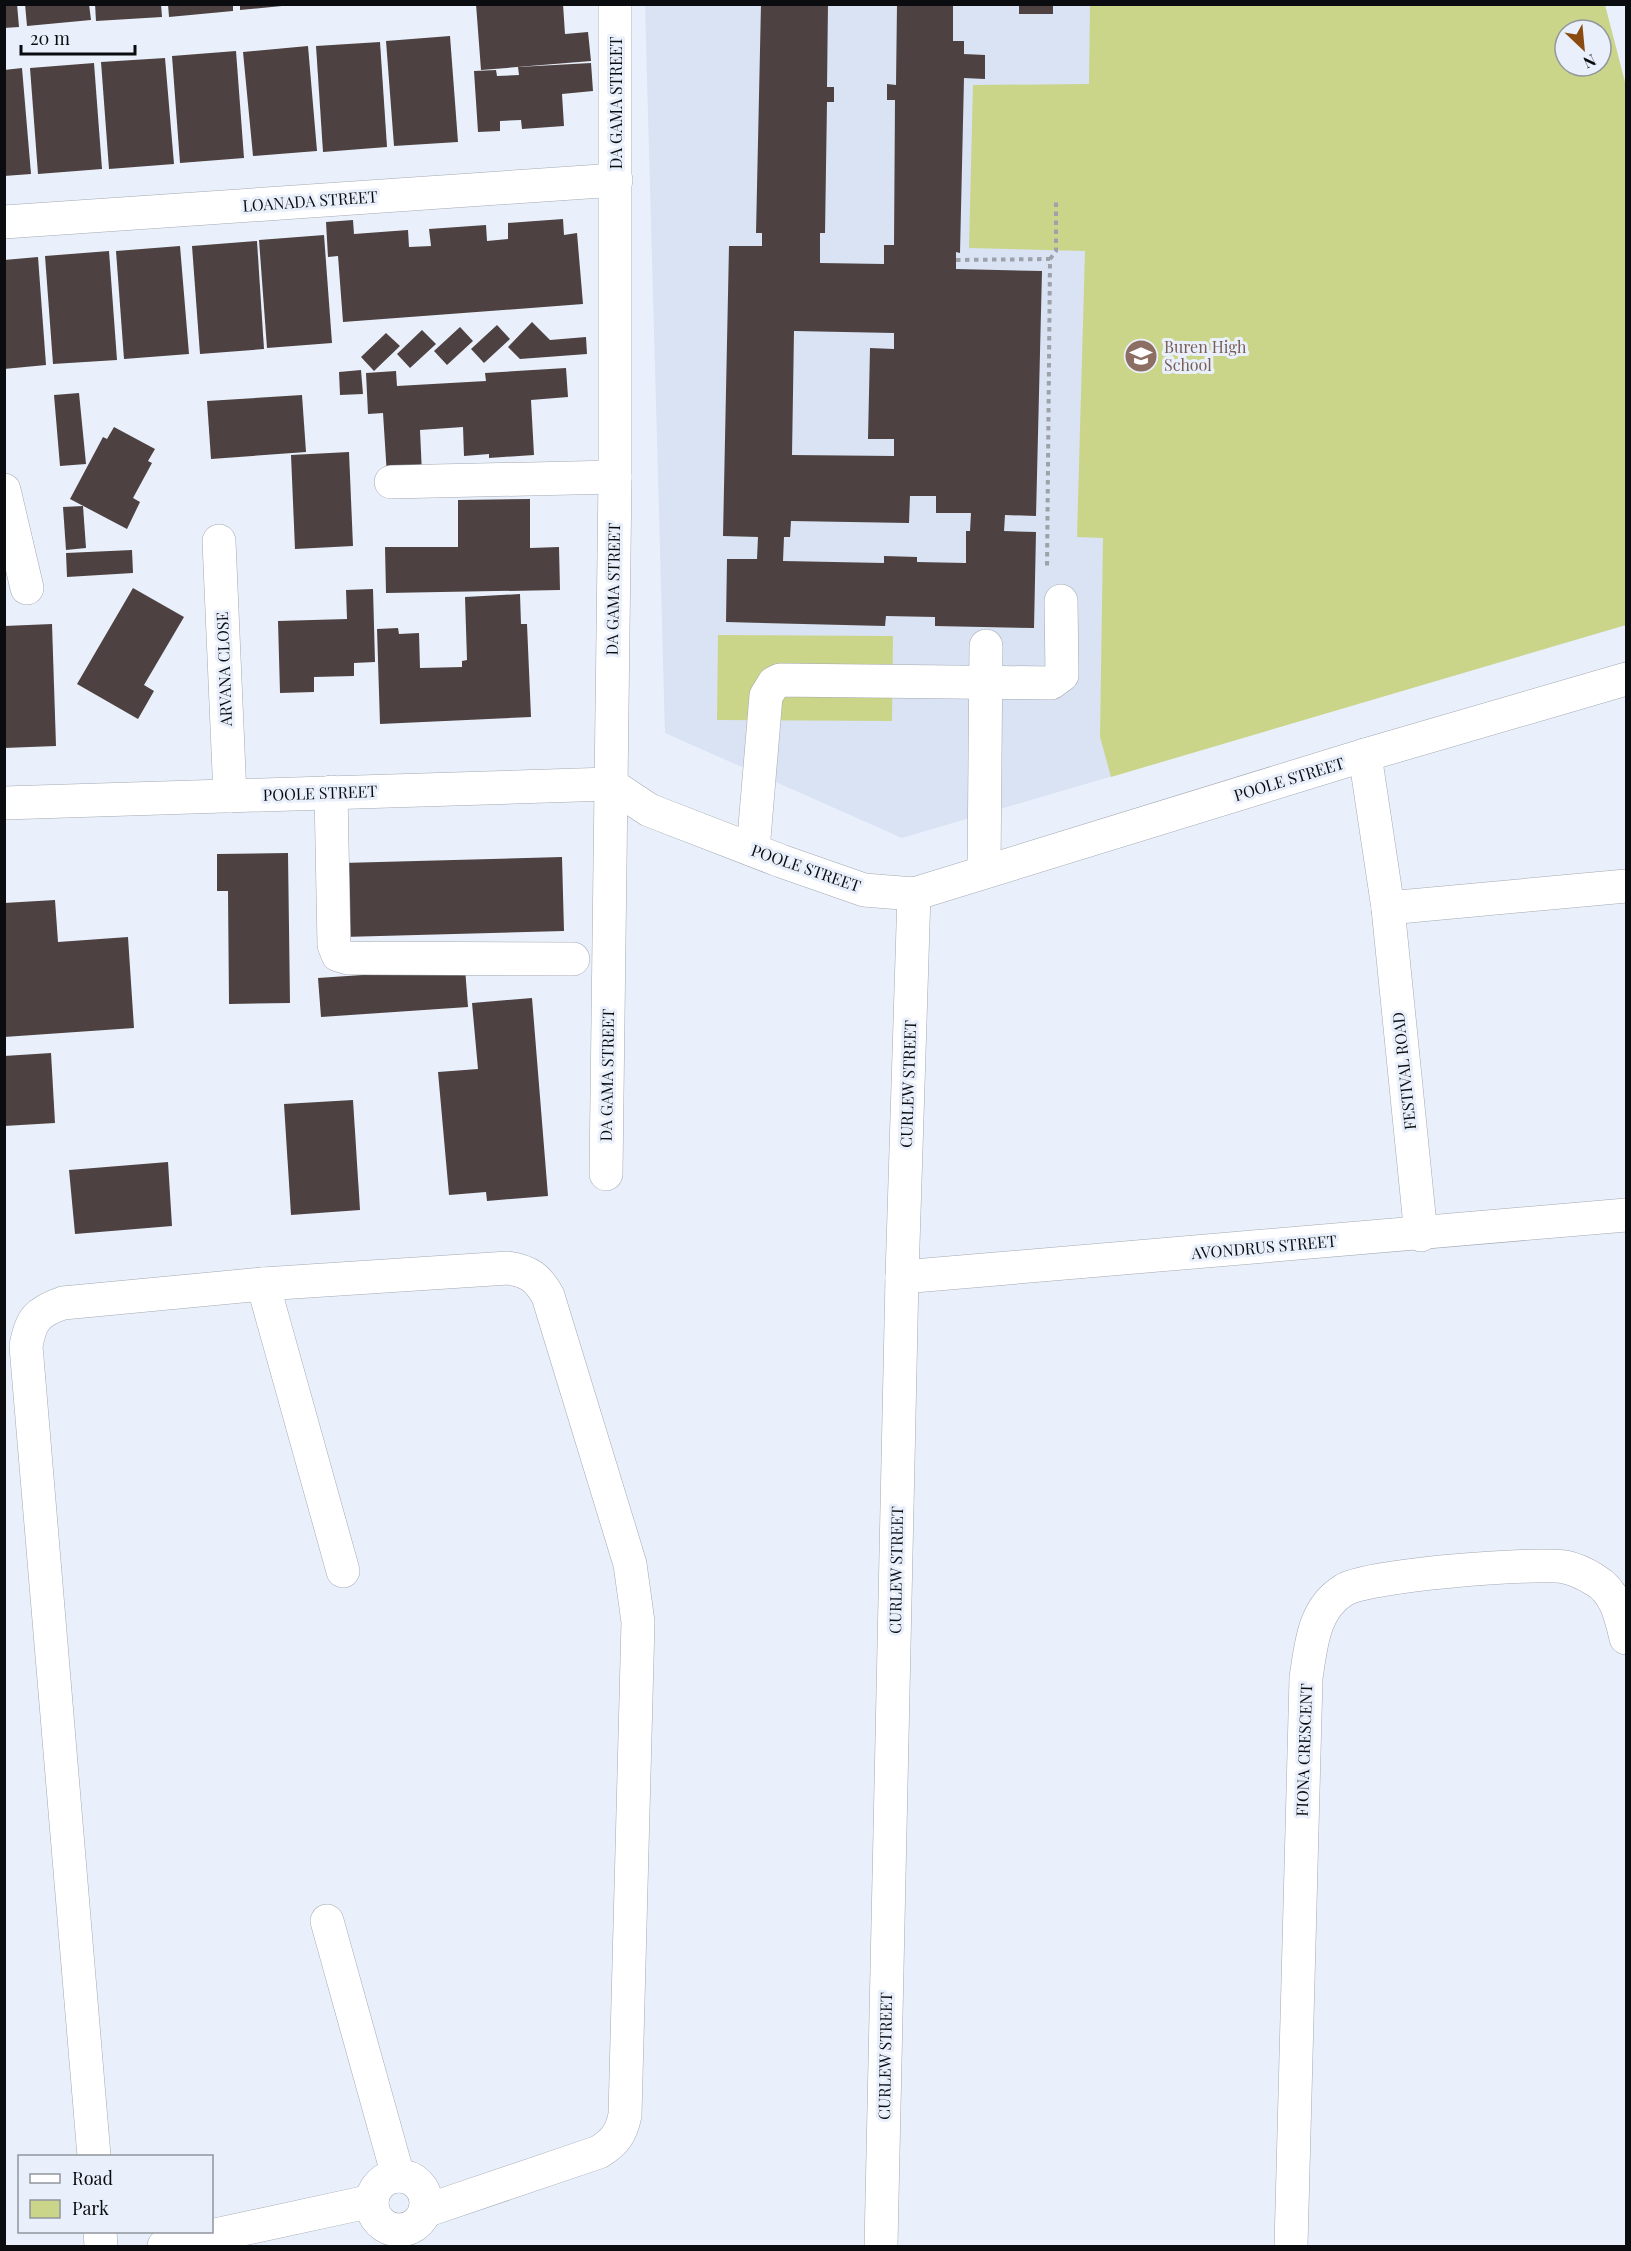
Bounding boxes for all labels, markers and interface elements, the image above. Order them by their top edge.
scale bar [21,18,135,56]
north arrow [1553,18,1613,78]
text: 20 m [30,26,70,50]
street label: DA GAMA STREET [605,37,626,169]
text: N [1580,50,1600,74]
street label: LOANADA STREET [242,185,378,216]
place label: Buren High School [1164,336,1247,375]
school or university icon: Buren High School [1123,338,1159,374]
street label: DA GAMA STREET [601,522,624,656]
street label: ARVANA CLOSE [211,611,236,728]
street label: POOLE STREET [1231,752,1347,805]
street label: POOLE STREET [262,780,378,805]
street label: POOLE STREET [749,839,864,896]
street label: DA GAMA STREET [595,1008,618,1142]
street label: FESTIVAL ROAD [1387,1011,1420,1131]
street label: CURLEW STREET [895,1020,920,1148]
street label: AVONDRUS STREET [1189,1230,1338,1263]
street label: CURLEW STREET [884,1506,907,1634]
street label: FIONA CRESCENT [1291,1683,1316,1817]
street label: CURLEW STREET [873,1992,896,2120]
legend [18,2155,213,2233]
text: Road [72,2166,113,2190]
text: Park [72,2196,109,2220]

